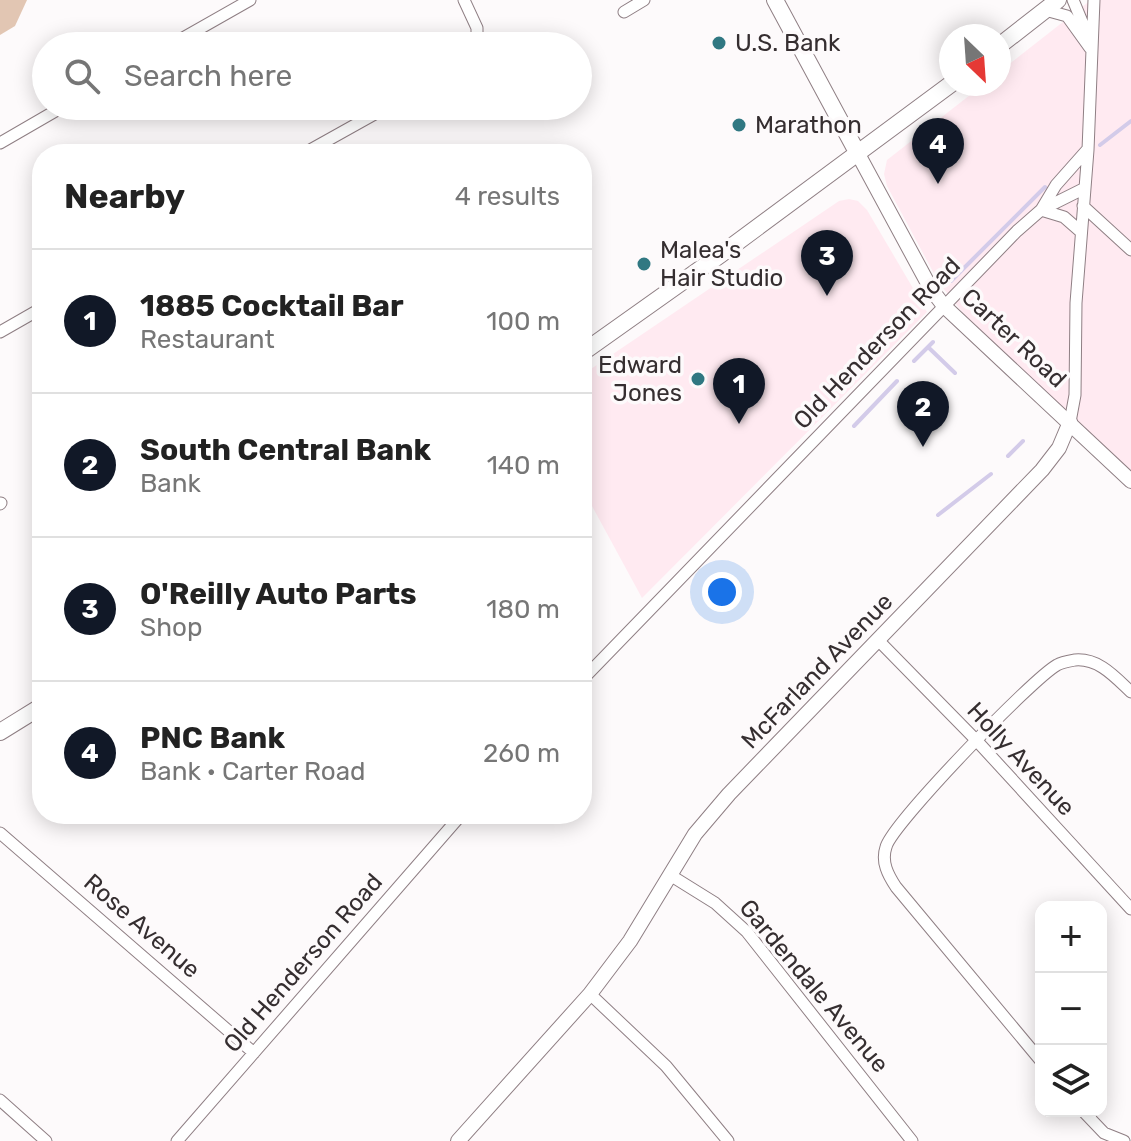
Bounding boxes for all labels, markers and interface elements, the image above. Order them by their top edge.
north arrow [939,24,1011,96]
place label: U.S. Bank [735,29,841,57]
search box [32,32,592,120]
marker: U.S. Bank [710,34,728,52]
icon: search [60,54,104,98]
text: Search here [124,58,292,94]
place label: Marathon [755,111,862,139]
marker: Marathon [730,116,748,134]
pin: 4 [912,118,964,184]
text: Nearby [64,176,185,217]
text: 4 results [455,181,560,212]
pin: 3 [801,230,853,296]
place label: Malea's Hair Studio [660,236,783,292]
street label: Old Henderson Road [788,251,966,435]
marker: Malea's Hair Studio [635,255,653,273]
street label: Carter Road [956,283,1072,393]
text: 1885 Cocktail Bar [140,288,404,324]
text: 1 [84,306,96,337]
text: 100 m [486,306,560,337]
text: Restaurant [140,324,275,355]
place label: Edward Jones [598,351,682,407]
pin: 1 [713,358,765,424]
marker: Edward Jones [689,370,707,388]
pin: 2 [897,381,949,447]
text: South Central Bank [140,432,431,468]
text: 2 [82,450,98,481]
text: 140 m [487,450,560,481]
text: Bank [140,468,201,499]
your location [702,572,742,612]
text: O'Reilly Auto Parts [140,576,417,612]
street label: McFarland Avenue [736,587,898,755]
text: 3 [81,594,99,625]
text: 180 m [486,594,560,625]
text: Shop [140,612,202,643]
street label: Holly Avenue [961,697,1081,821]
text: PNC Bank [140,720,285,756]
text: 4 [81,738,99,769]
text: 260 m [483,738,560,769]
text: Bank · Carter Road [140,756,366,787]
street label: Rose Avenue [78,868,206,984]
street label: Old Henderson Road [218,868,388,1058]
street label: Gardendale Avenue [734,894,894,1078]
map controls [1035,901,1107,1117]
button: + [1035,901,1107,973]
button: − [1035,973,1107,1045]
button: layers [1035,1045,1107,1117]

